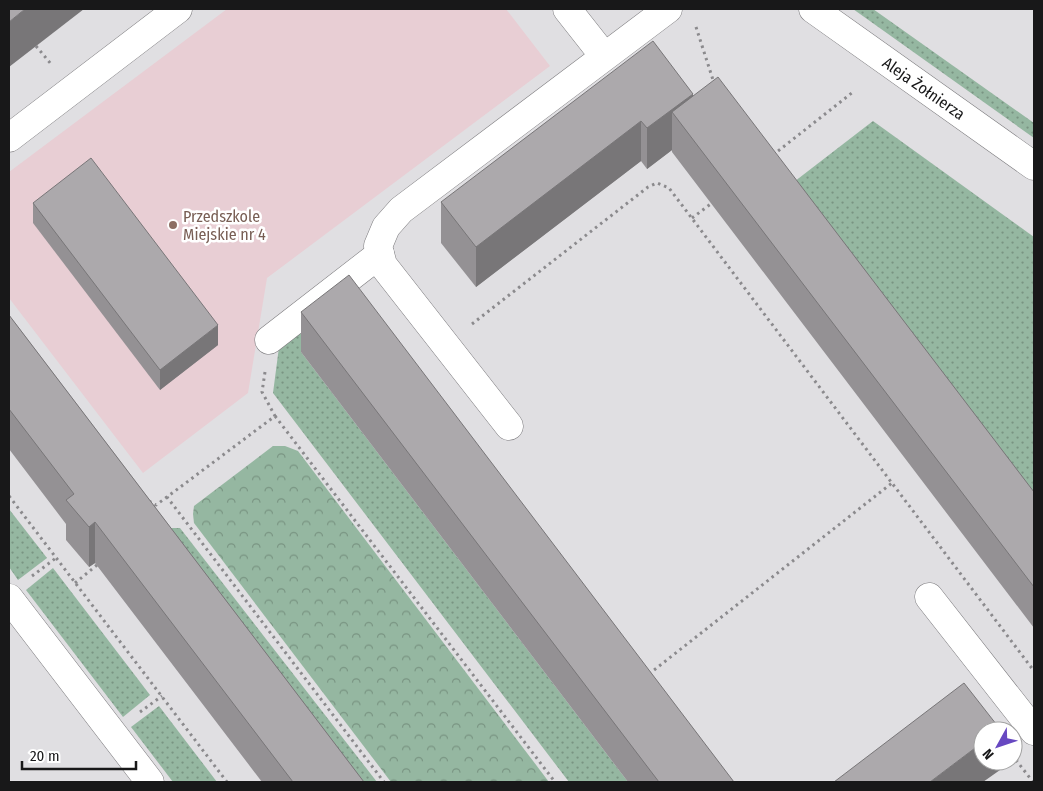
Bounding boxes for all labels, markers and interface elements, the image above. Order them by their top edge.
street label: Aleja Żołnierza [879,53,969,124]
place label: Przedszkole Miejskie nr 4 [183,207,266,244]
marker: Przedszkole Miejskie nr 4 [167,219,179,231]
north arrow [973,721,1023,771]
scale bar [22,738,136,770]
text: N [979,745,998,763]
text: 20 m [30,747,60,765]

